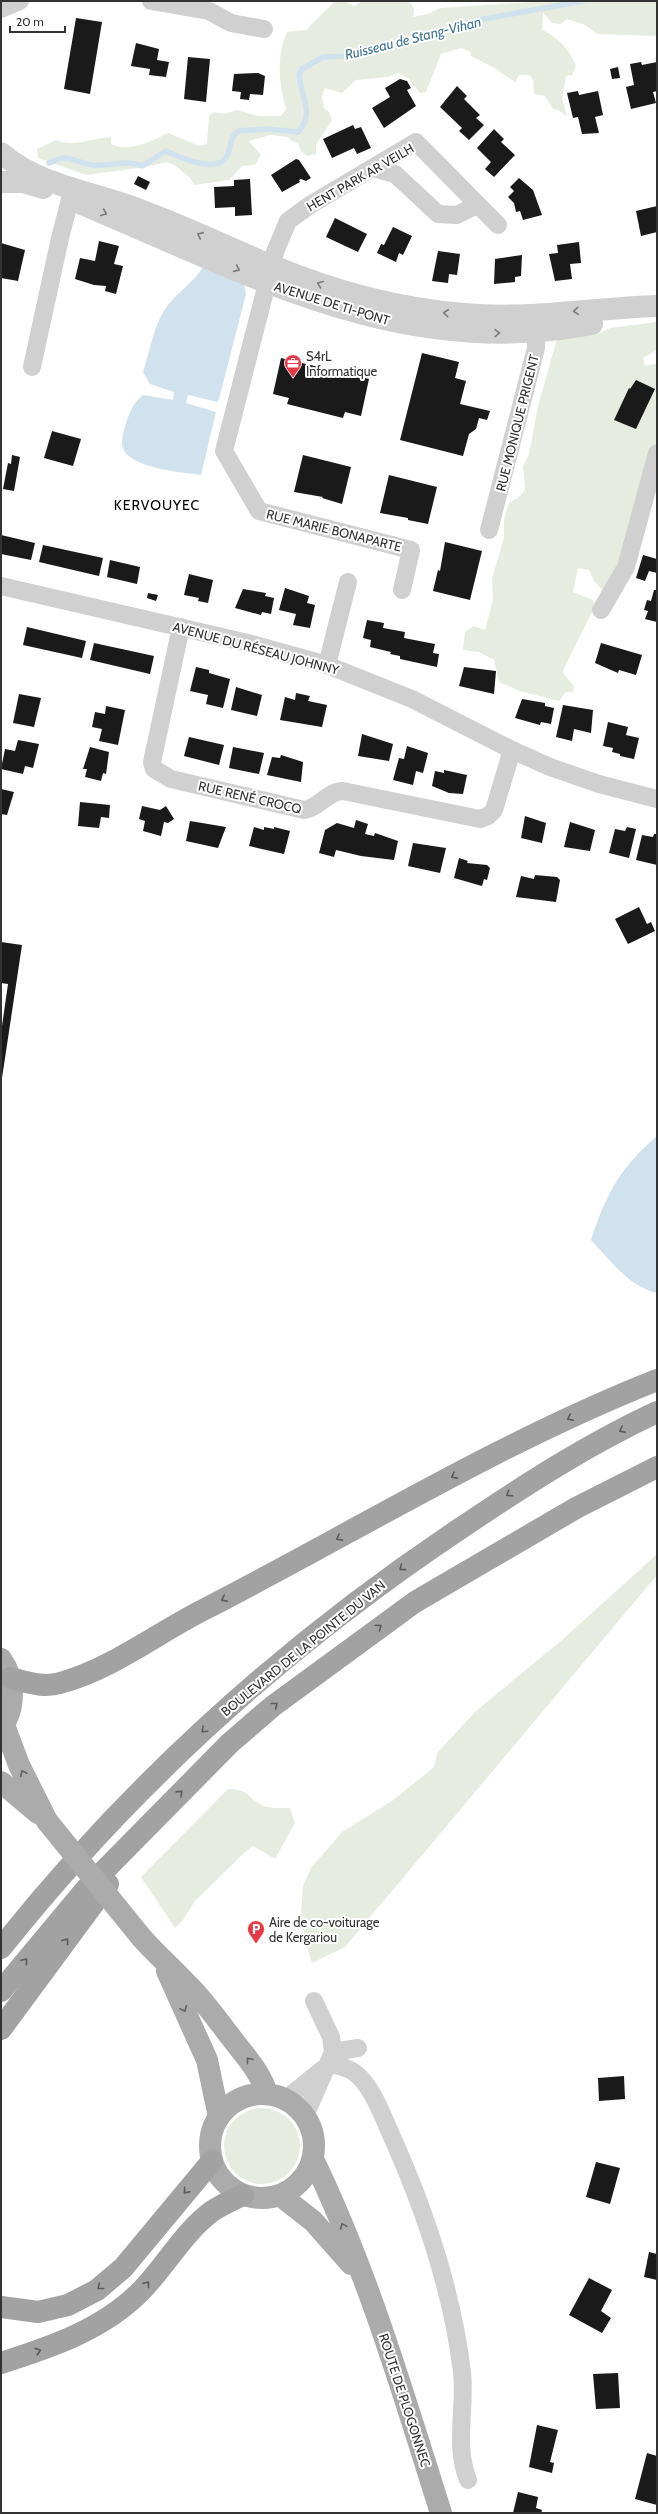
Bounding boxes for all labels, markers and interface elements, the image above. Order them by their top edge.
scale bar [10,8,65,34]
water label: Ruisseau de Stang-Vihan [343,12,483,64]
text: 20 m [16,14,44,29]
street label: HENT PARK AR VEILH [303,140,417,214]
one-way arrow [101,208,108,216]
one-way arrow [196,231,203,239]
one-way arrow [233,264,240,272]
street label: AVENUE DE TI-PONT [272,278,392,328]
one-way arrow [316,280,323,288]
one-way arrow [573,307,579,316]
one-way arrow [443,308,450,317]
one-way arrow [494,329,500,337]
place label: S4rL Informatique [306,348,378,379]
office icon: S4rL Informatique [283,353,303,378]
street label: RUE MONIQUE PRIGENT [492,353,542,493]
district label: KERVOUYEC [114,496,200,514]
street label: RUE MARIE BONAPARTE [265,505,403,555]
street label: AVENUE DU RÉSEAU JOHNNY [171,617,342,678]
street label: RUE RENÉ CROCQ [197,776,303,817]
one-way arrow [567,1413,574,1421]
one-way arrow [619,1425,626,1432]
one-way arrow [451,1472,458,1479]
one-way arrow [506,1489,513,1497]
one-way arrow [336,1533,343,1540]
one-way arrow [400,1563,407,1570]
street label: BOULEVARD DE LA POINTE DU VAN [218,1577,388,1719]
one-way arrow [221,1594,229,1601]
one-way arrow [375,1624,382,1632]
one-way arrow [270,1703,278,1710]
one-way arrow [201,1725,209,1733]
one-way arrow [20,1770,28,1778]
one-way arrow [175,1790,183,1798]
place label: Aire de co-voiturage de Kergariou [269,1914,380,1945]
parking icon: Aire de co-voiturage de Kergariou [246,1919,266,1944]
one-way arrow [61,1939,68,1946]
one-way arrow [21,1958,28,1965]
one-way arrow [179,2005,187,2012]
one-way arrow [246,2058,253,2065]
one-way arrow [184,2186,191,2193]
one-way arrow [339,2223,347,2230]
one-way arrow [143,2281,150,2289]
one-way arrow [98,2283,105,2290]
street label: ROUTE DE PLOGONNEC [376,2331,434,2469]
one-way arrow [35,2347,42,2356]

